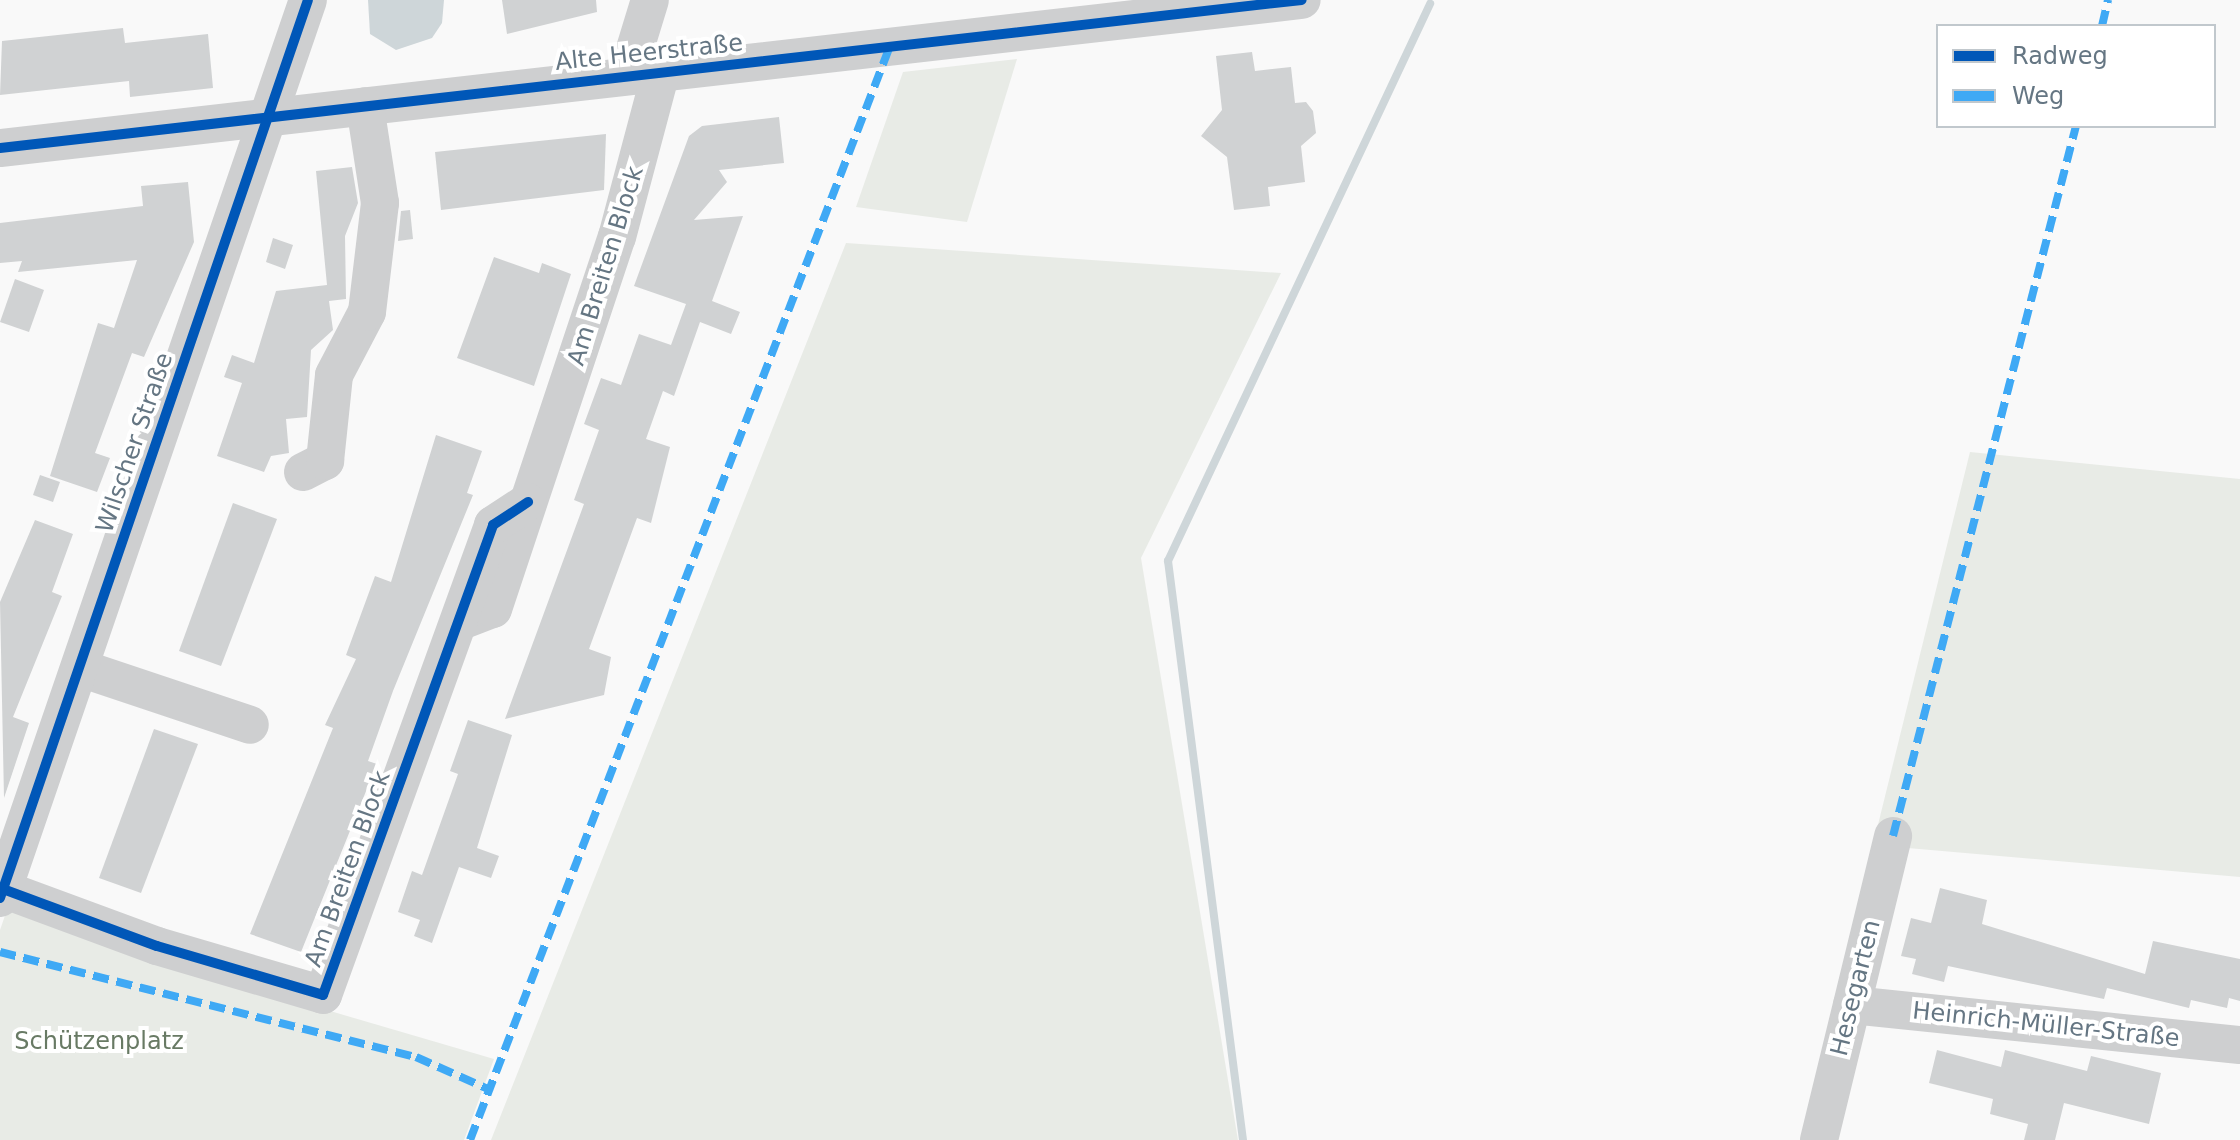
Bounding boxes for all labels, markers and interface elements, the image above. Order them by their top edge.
legend [1936,24,2216,128]
street label: Alte Heerstraße [554,29,744,77]
text: Radweg [2012,42,2108,70]
text: Weg [2012,82,2064,110]
street label: Am Breiten Block [562,163,650,369]
street label: Wilscher Straße [91,349,179,537]
street label: Am Breiten Block [299,767,397,971]
street label: Hesegarten [1825,917,1887,1059]
street label: Heinrich-Müller-Straße [1911,997,2181,1053]
park label: Schützenplatz [14,1028,184,1056]

